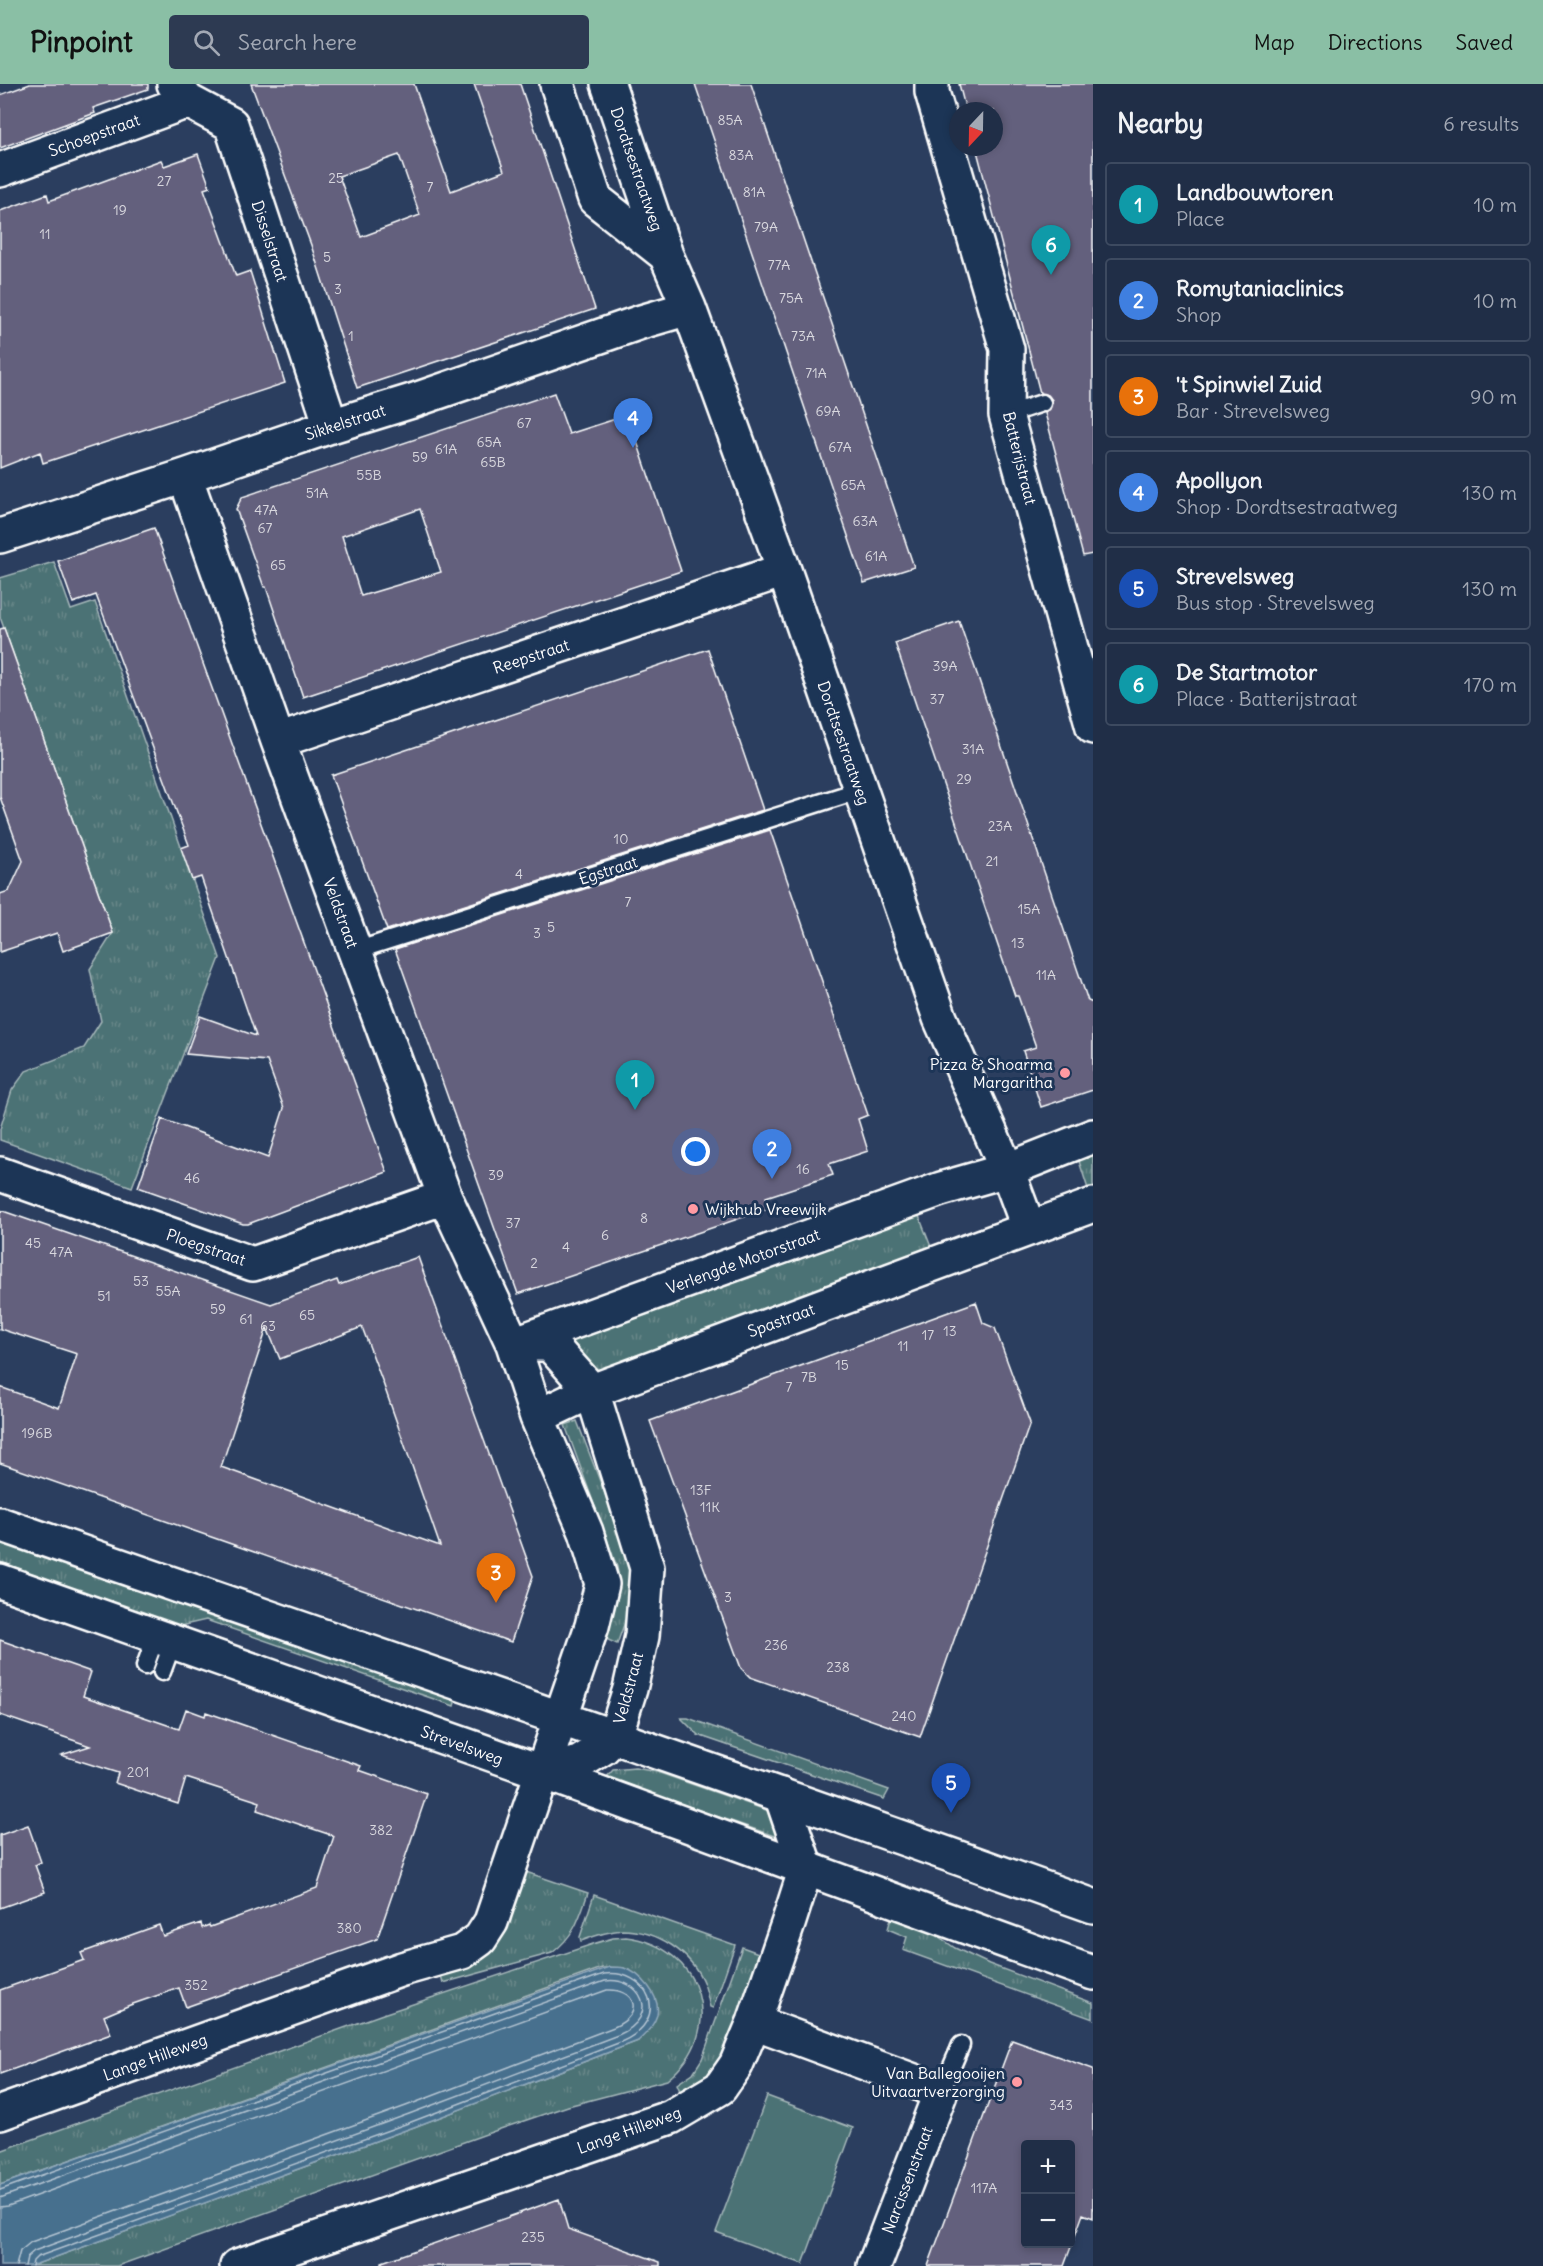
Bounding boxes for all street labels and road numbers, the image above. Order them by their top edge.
street label: Dordtsestraatweg [606,104,668,234]
street label: Schoepstraat [46,109,143,161]
street label: Disselstraat [247,198,293,285]
street label: Sikkelstraat [302,399,388,444]
street label: Batterijstraat [999,409,1041,507]
street label: Reepstraat [490,634,572,678]
street label: Dordtsestraatweg [813,678,875,808]
street label: Egstraat [576,851,641,889]
street label: Veldstraat [319,875,363,952]
street label: Ploegstraat [164,1224,249,1270]
street label: Verlengde Motorstraat [663,1224,823,1298]
street label: Spastraat [745,1298,818,1341]
street label: Veldstraat [609,1649,647,1726]
street label: Strevelsweg [418,1721,506,1769]
street label: Lange Hilleweg [100,2029,210,2085]
street label: Lange Hilleweg [574,2102,684,2158]
street label: Narcissenstraat [877,2123,937,2236]

